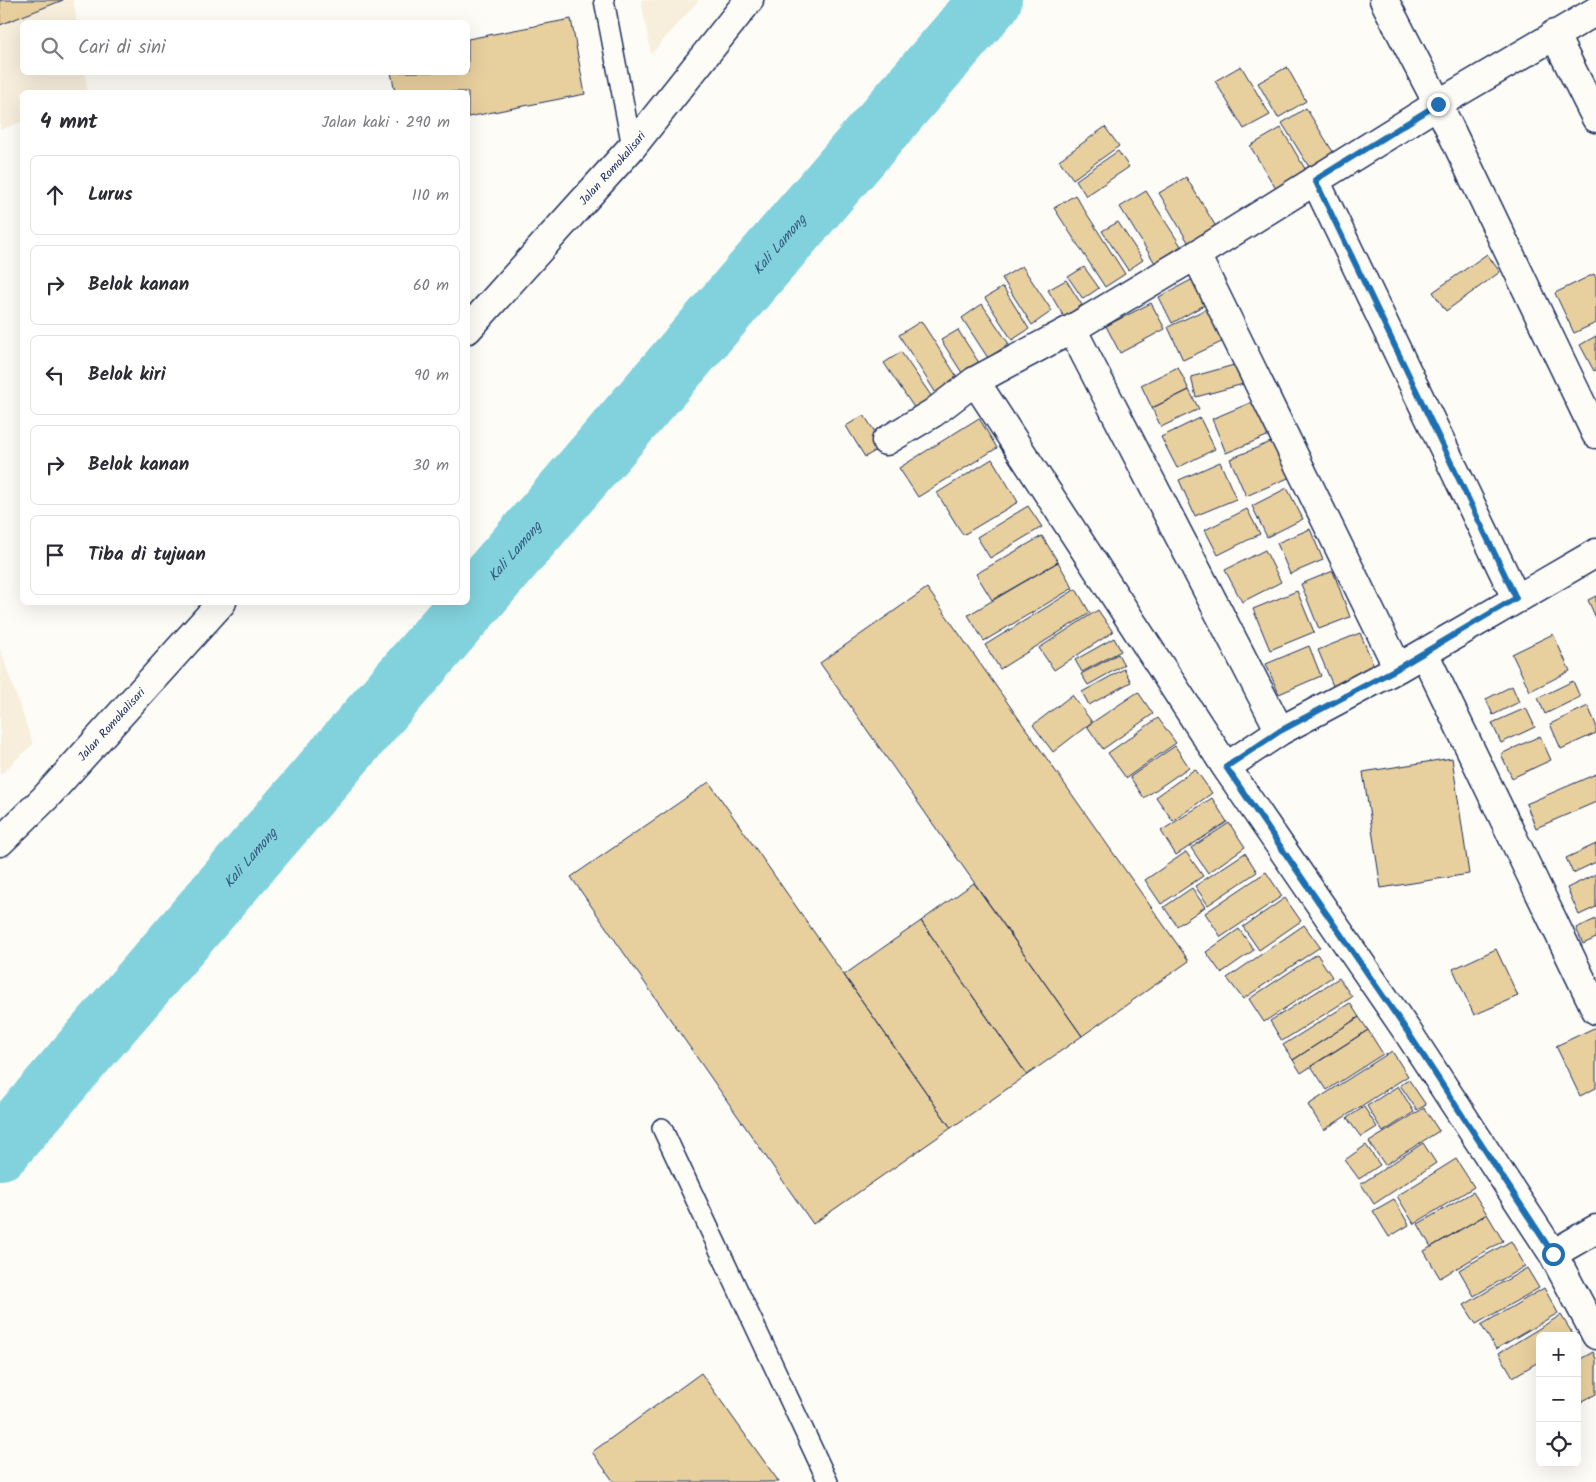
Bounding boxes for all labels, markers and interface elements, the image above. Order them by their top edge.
search box [20,20,470,75]
text: Cari di sini [78,33,166,63]
icon: search [38,34,66,62]
route end [1427,93,1450,116]
text: 4 mnt [40,106,98,139]
text: Jalan kaki · 290 m [321,110,450,135]
street label: Jalan Romokalisari [574,126,651,210]
text: Lurus [88,180,133,210]
icon: ahead [41,181,69,209]
text: 110 m [412,183,449,208]
water label: Kali Lamong [748,209,813,280]
text: Belok kanan [88,270,189,300]
icon: right [41,271,69,299]
text: 60 m [413,273,449,298]
text: Belok kiri [88,360,166,390]
icon: left [41,361,69,389]
text: 90 m [414,363,449,388]
text: Belok kanan [88,450,189,480]
icon: right [41,451,69,479]
text: 30 m [413,453,449,478]
water label: Kali Lamong [483,516,548,586]
text: Tiba di tujuan [88,540,206,570]
icon: arrive [41,541,69,569]
street label: Jalan Romokalisari [73,683,150,765]
water label: Kali Lamong [219,822,284,893]
route start [1542,1243,1565,1266]
map controls [1536,1332,1581,1467]
button: + [1536,1332,1581,1377]
button: − [1536,1377,1581,1422]
button: locate [1536,1422,1581,1467]

